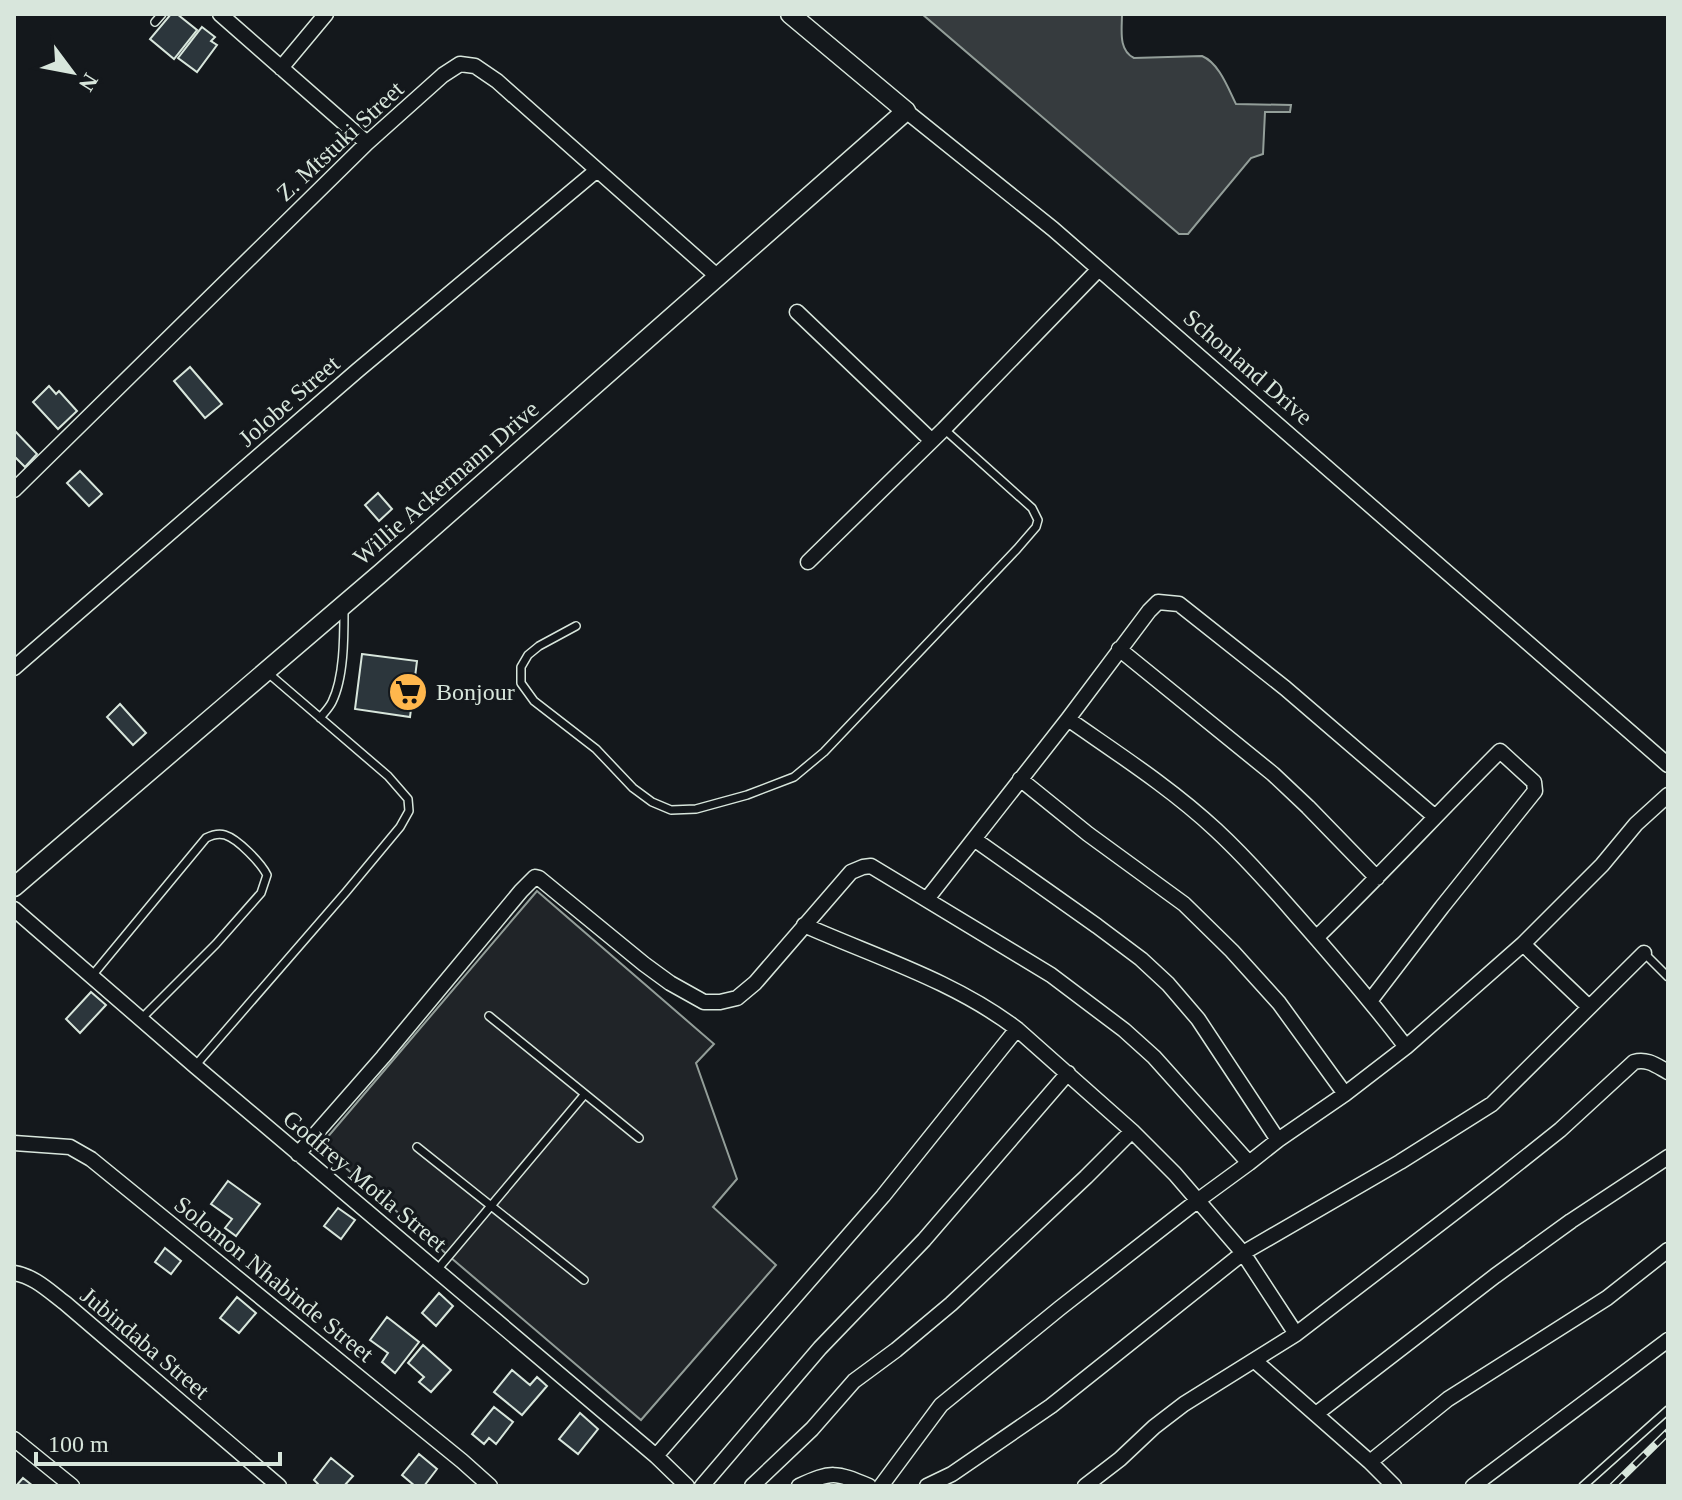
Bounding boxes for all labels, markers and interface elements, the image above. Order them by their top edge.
north arrow [32,32,112,112]
text: N [74,69,103,96]
street label: Z. Mtstuki Street [271,76,409,206]
street label: Schonland Drive [1178,304,1318,430]
street label: Jolobe Street [233,350,345,452]
street label: Willie Ackermann Drive [348,396,544,570]
supermarket icon: Bonjour [387,671,429,713]
place label: Bonjour [436,679,515,705]
street label: Godfrey Motla Street [278,1105,452,1257]
street label: Solomon Nhabinde Street [169,1191,379,1367]
street label: Jubindaba Street [76,1282,215,1404]
scale bar [36,1416,280,1466]
text: 100 m [48,1431,109,1457]

